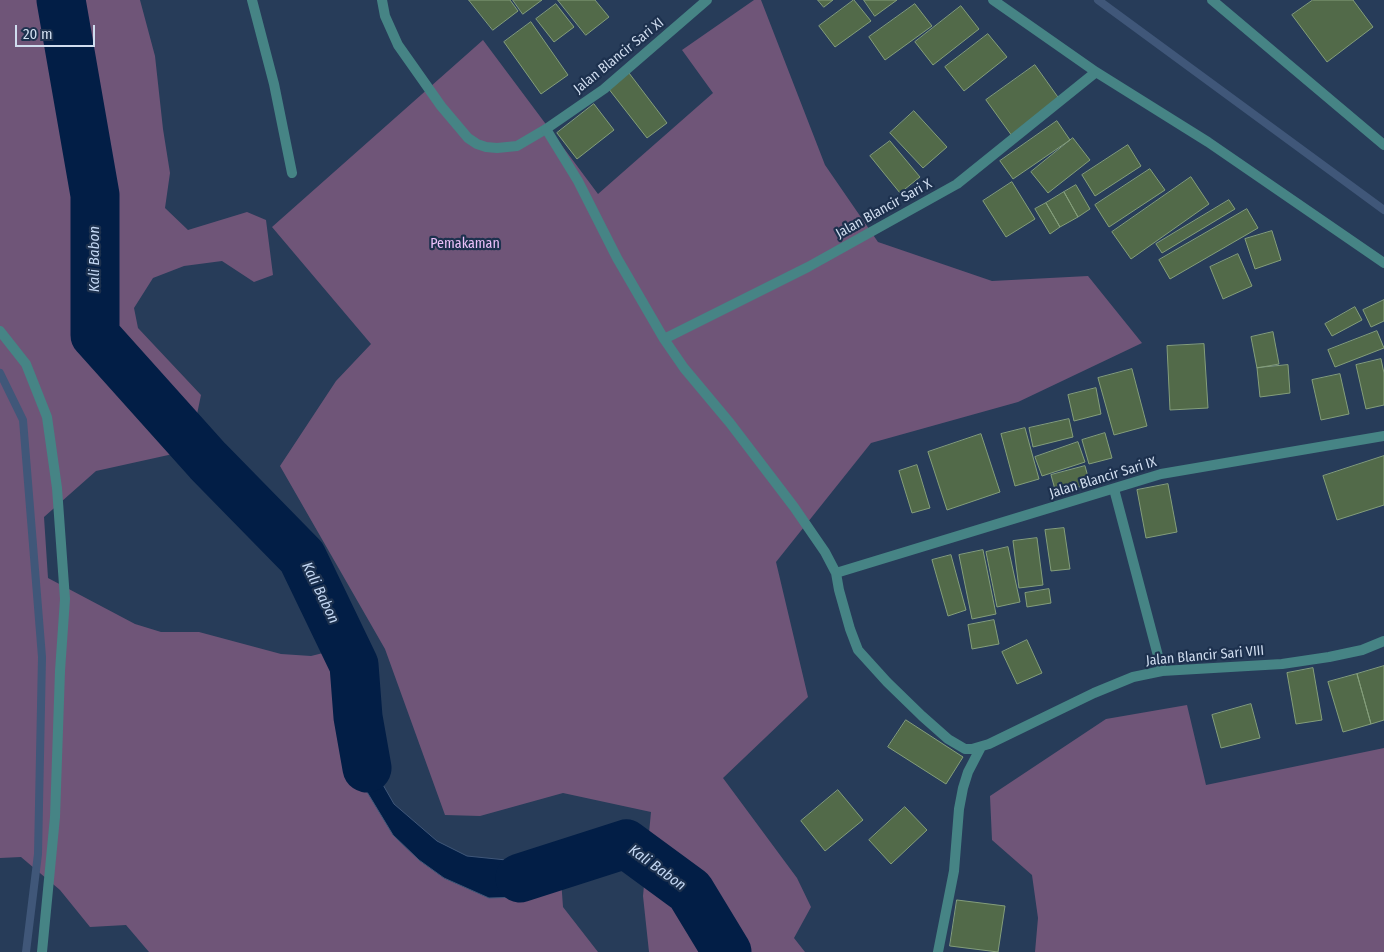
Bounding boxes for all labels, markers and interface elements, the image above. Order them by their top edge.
scale bar [18,15,98,47]
street label: Jalan Blancir Sari XI [571,15,667,97]
text: 20 m [23,25,53,43]
street label: Jalan Blancir Sari X [833,176,935,242]
water label: Kali Babon [86,226,104,292]
park label: Pemakaman [430,236,500,252]
street label: Jalan Blancir Sari IX [1048,454,1158,502]
water label: Kali Babon [297,559,343,627]
street label: Jalan Blancir Sari VIII [1145,642,1265,670]
water label: Kali Babon [625,841,689,895]

